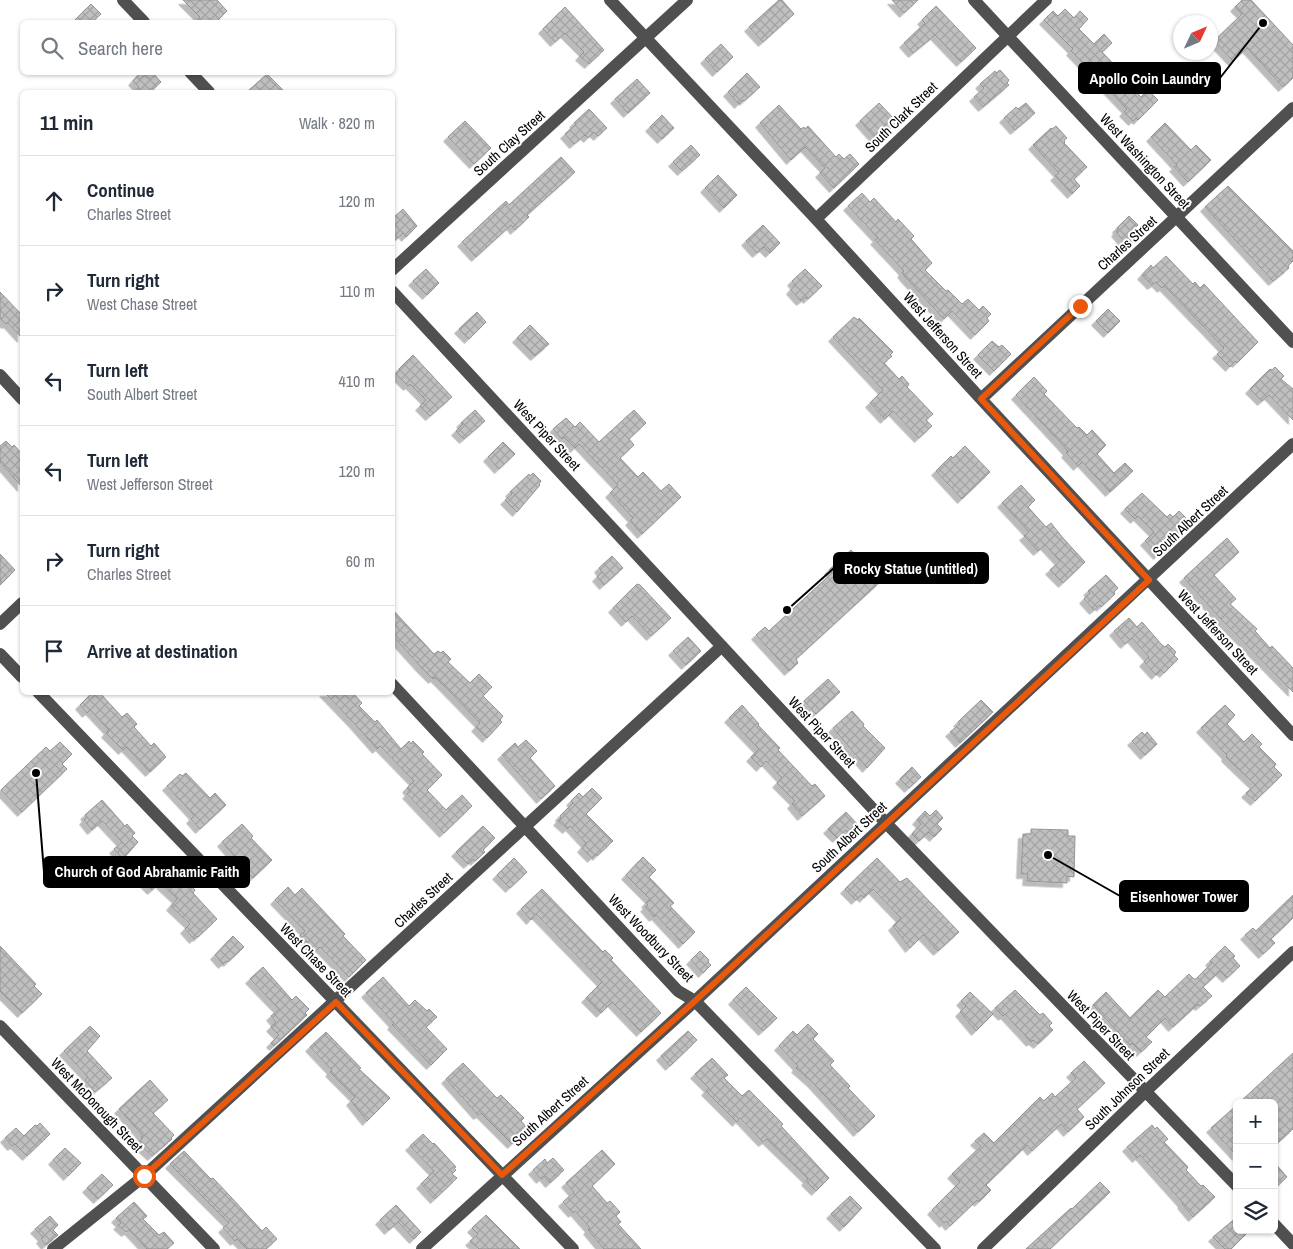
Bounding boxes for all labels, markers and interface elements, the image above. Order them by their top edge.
north arrow [1173,15,1218,60]
search box [20,20,395,75]
icon: search [38,34,66,62]
text: Search here [78,35,163,61]
callout: Apollo Coin Laundry [1079,63,1220,93]
text: Apollo Coin Laundry [1090,68,1211,89]
street label: South Clark Street [861,78,941,156]
street label: South Clay Street [470,106,548,180]
text: 11 min [40,108,94,137]
street label: West Washington Street [1096,110,1194,212]
text: Walk · 820 m [299,112,375,134]
text: Continue [87,177,155,203]
icon: ahead [40,187,68,215]
text: 120 m [339,190,375,212]
text: Charles Street [87,203,171,225]
street label: Charles Street [1094,212,1160,274]
text: Turn right [87,267,159,293]
icon: right [40,277,68,305]
text: 110 m [339,280,375,302]
street label: West Jefferson Street [900,288,986,382]
text: West Chase Street [87,293,197,315]
route end [1069,295,1092,318]
text: Turn left [87,357,148,383]
icon: left [40,367,68,395]
text: 410 m [339,370,375,392]
text: South Albert Street [87,383,197,405]
street label: West Piper Street [510,396,584,474]
text: Turn left [87,447,148,473]
icon: left [40,457,68,485]
text: 120 m [339,460,375,482]
text: West Jefferson Street [87,473,213,495]
street label: South Albert Street [1149,482,1231,560]
text: Turn right [87,537,159,563]
icon: right [40,547,68,575]
text: 60 m [346,550,375,572]
callout: Rocky Statue (untitled) [834,553,988,583]
text: Rocky Statue (untitled) [844,558,978,579]
text: Charles Street [87,563,171,585]
street label: West Jefferson Street [1174,586,1262,678]
icon: arrive [40,637,68,665]
text: Arrive at destination [87,638,238,664]
street label: West Piper Street [785,693,859,771]
street label: South Albert Street [808,798,890,876]
callout: Church of God Abrahamic Faith [44,857,249,887]
text: Church of God Abrahamic Faith [55,861,239,882]
street label: Charles Street [390,868,456,932]
callout: Eisenhower Tower [1120,881,1248,911]
text: Eisenhower Tower [1130,886,1238,907]
street label: West Woodbury Street [605,890,697,986]
street label: West Chase Street [276,919,356,1001]
street label: West Piper Street [1063,986,1139,1064]
street label: South Johnson Street [1081,1044,1173,1134]
street label: West McDonough Street [47,1054,147,1156]
street label: South Albert Street [508,1072,592,1150]
map controls [1233,1099,1278,1234]
button: + [1233,1099,1278,1144]
button: − [1233,1144,1278,1189]
route start [133,1165,156,1188]
button: layers [1233,1189,1278,1234]

